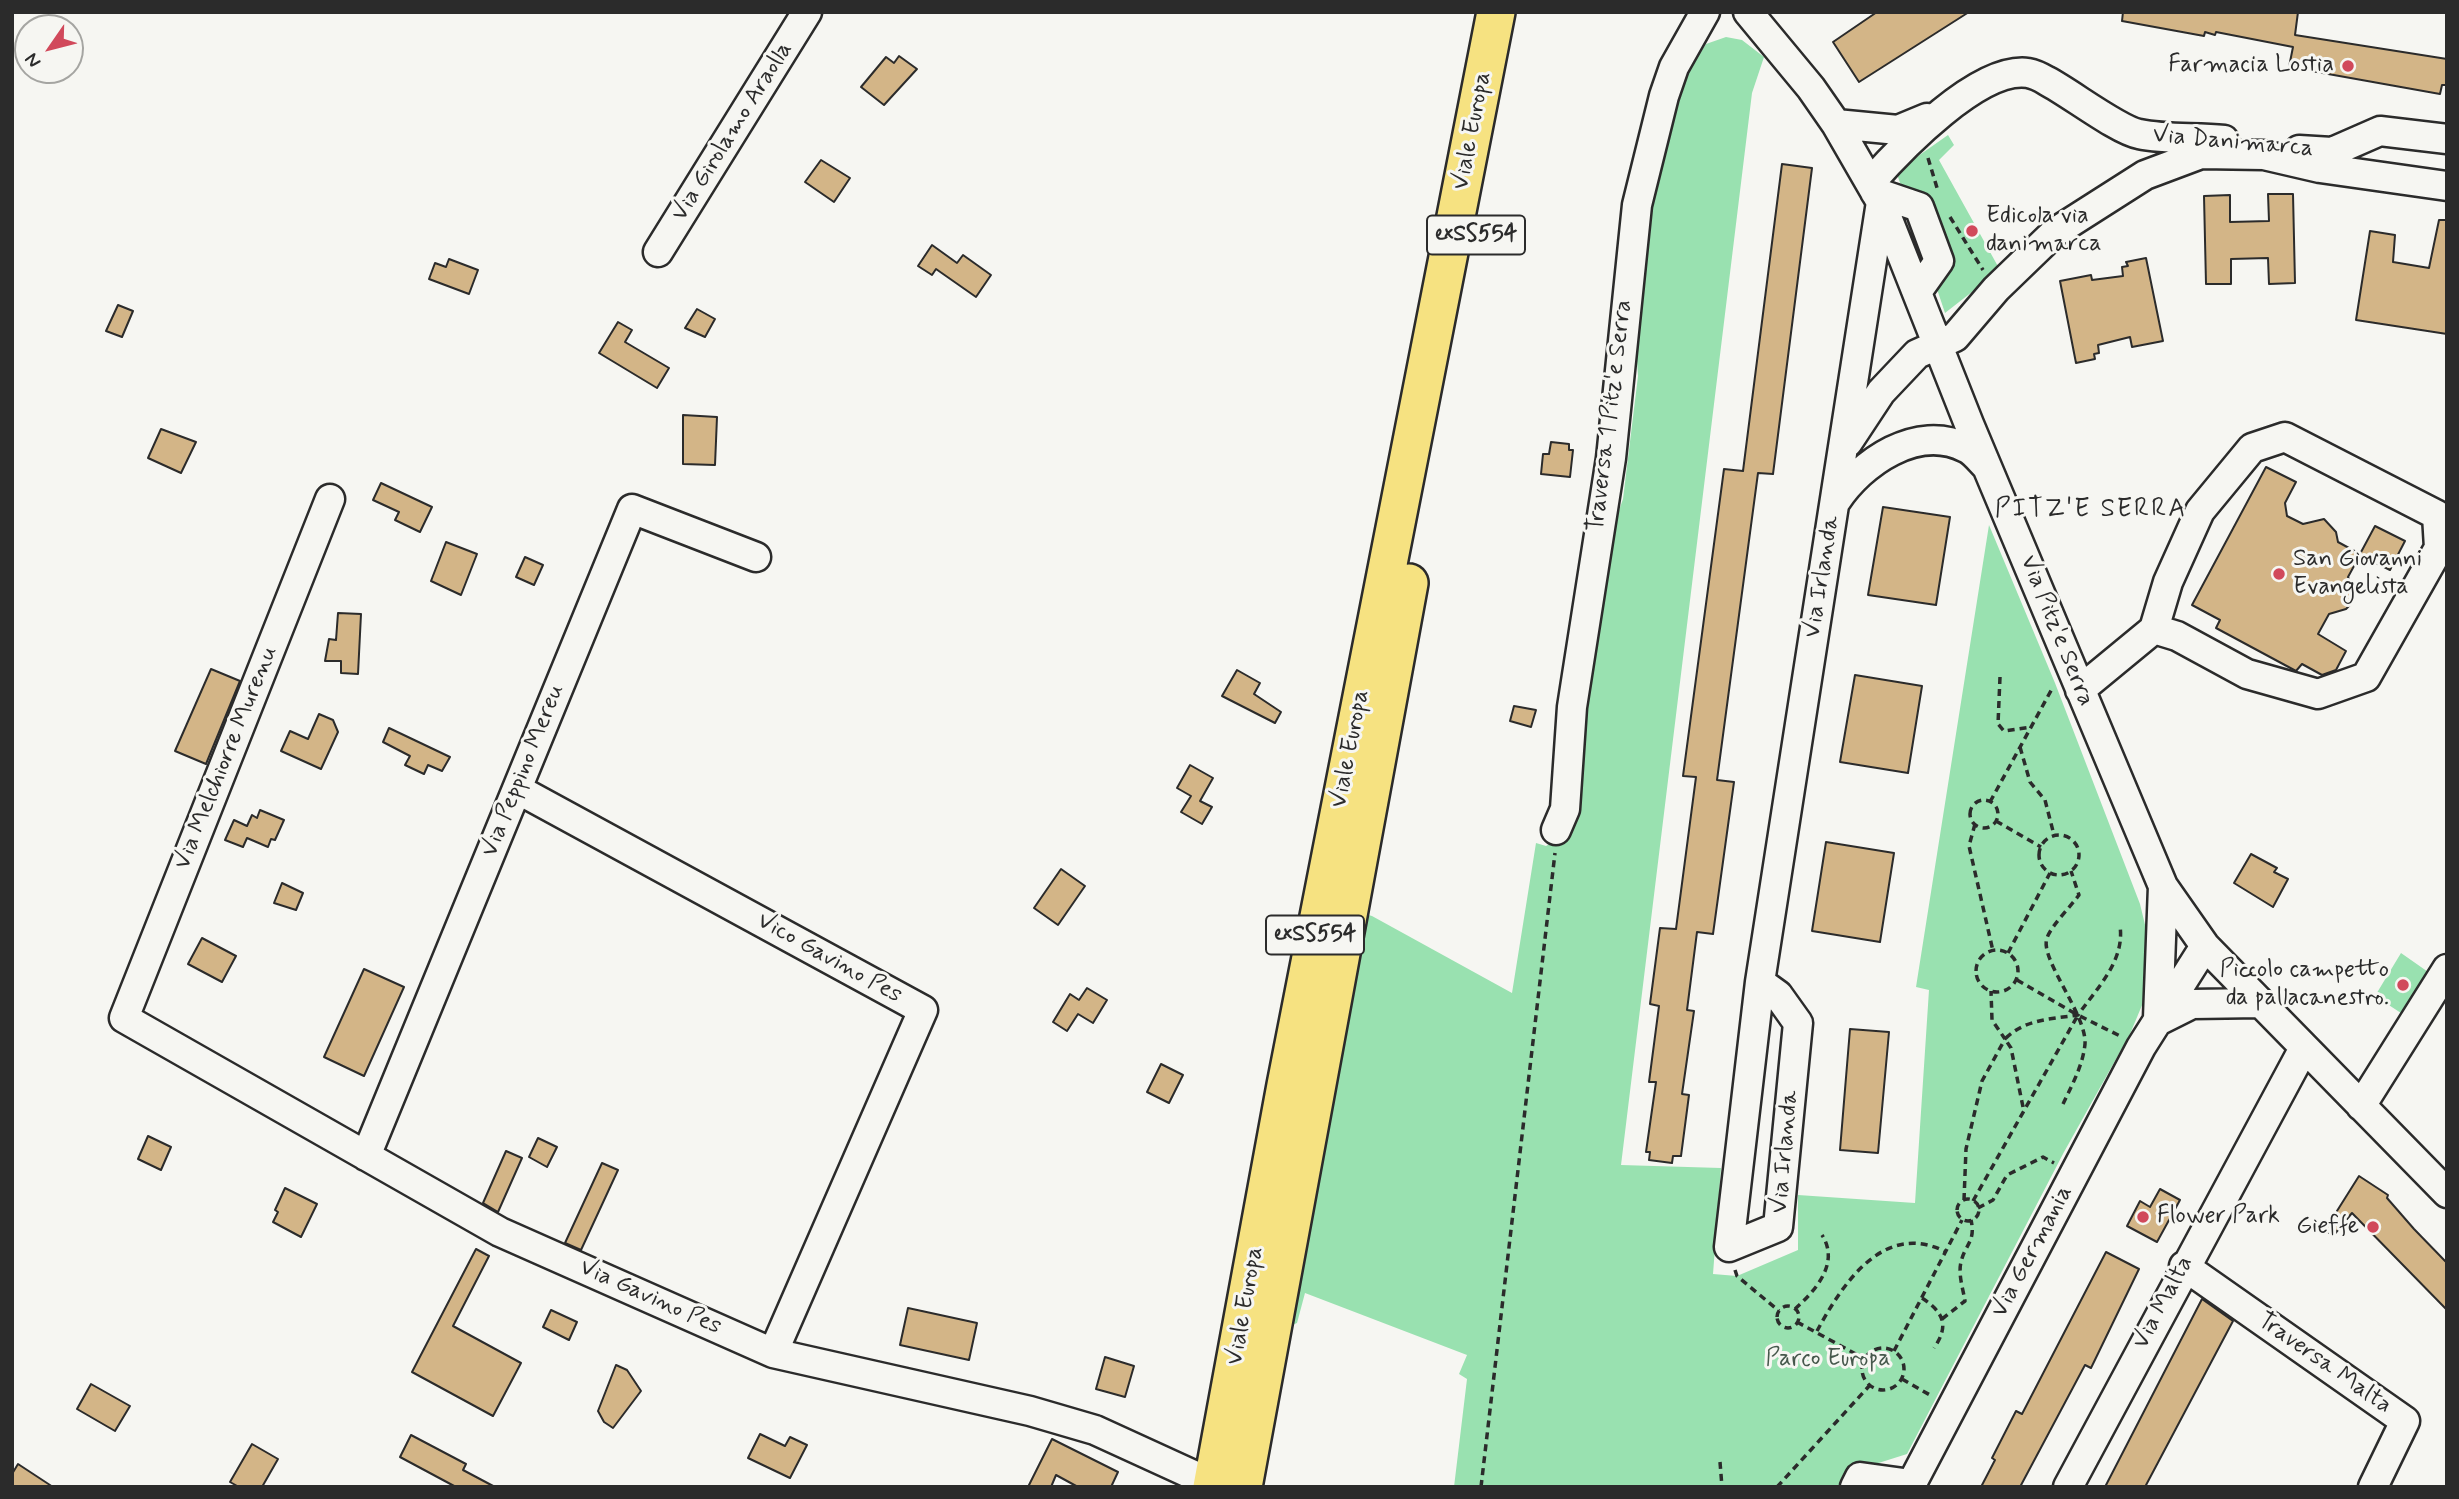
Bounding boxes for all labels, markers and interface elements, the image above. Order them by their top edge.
north arrow [14,14,84,84]
street label: Via Girolamo Araolla [666,37,800,227]
text: N [19,48,47,73]
place label: Farmacia Lostia [2168,52,2334,80]
marker: Farmacia Lostia [2340,58,2356,74]
street label: Viale Europa [1447,69,1499,193]
street label: Via Danimarca [2152,122,2314,164]
place label: Edicola via danimarca [1986,203,2102,259]
road number: exSS554 [1427,216,1525,254]
marker: Edicola via danimarca [1964,223,1980,239]
street label: Traversa 1 Pitz'e Serra [1582,298,1640,534]
district label: PITZ'E SERRA [1994,495,2188,527]
street label: Via Irlanda [1799,514,1847,640]
place label: San Giovanni Evangelista [2293,546,2422,602]
street label: Via Pitz'e Serra [2013,551,2099,711]
marker: San Giovanni Evangelista [2271,566,2287,582]
street label: Via Melchiorre Murenu [169,642,285,874]
street label: Via Peppino Mereu [476,681,572,861]
street label: Viale Europa [1325,687,1377,811]
street label: Vico Gavino Pes [751,907,907,1011]
road number: exSS554 [1266,916,1364,954]
place label: Piccolo campetto da pallacanestro. [2220,957,2389,1013]
marker: Piccolo campetto da pallacanestro. [2395,977,2411,993]
street label: Via Irlanda [1766,1089,1806,1215]
street label: Via Germania [1986,1181,2080,1323]
place label: Flower Park [2157,1203,2280,1231]
marker: Flower Park [2135,1209,2151,1225]
place label: Gieffe [2296,1213,2359,1241]
marker: Gieffe [2365,1219,2381,1235]
street label: Viale Europa [1221,1244,1271,1368]
street label: Via Malta [2128,1252,2200,1354]
street label: Via Gavino Pes [575,1254,725,1342]
street label: Traversa Malta [2251,1307,2397,1421]
park label: Parco Europa [1765,1346,1891,1374]

